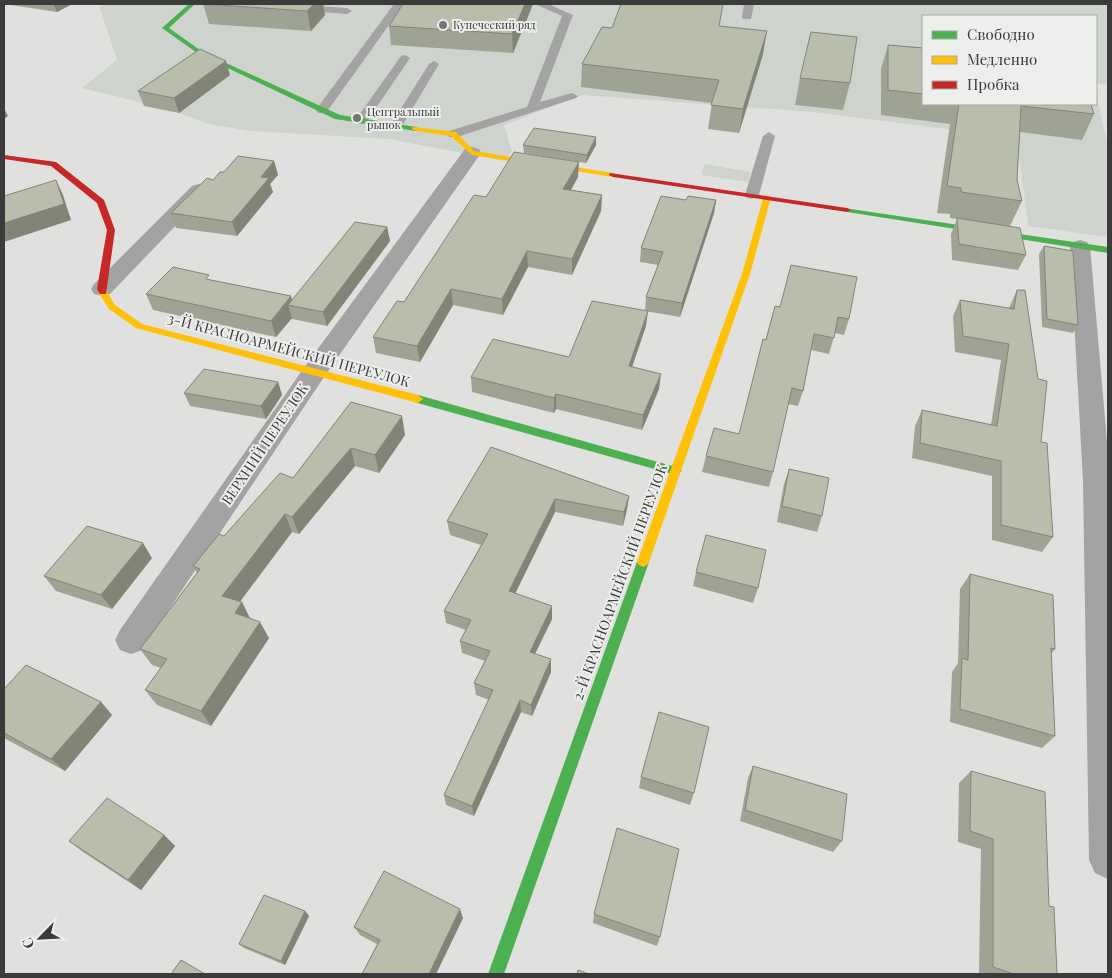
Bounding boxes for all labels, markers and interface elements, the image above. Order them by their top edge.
legend [922,15,1097,105]
place label: Купеческий ряд [453,17,536,32]
marker: Купеческий ряд [437,19,449,31]
text: Свободно [967,24,1035,44]
text: Медленно [967,49,1037,69]
text: Пробка [967,74,1020,94]
place label: Центральный рынок [367,104,439,132]
marker: Центральный рынок [351,112,363,124]
street label: 3-Й КРАСНОАРМЕЙСКИЙ ПЕРЕУЛОК [166,308,413,391]
street label: ВЕРХНИЙ ПЕРЕУЛОК [217,379,313,508]
street label: 2-Й КРАСНОАРМЕЙСКИЙ ПЕРЕУЛОК [568,461,671,703]
north arrow [15,913,65,963]
text: С [17,935,38,952]

